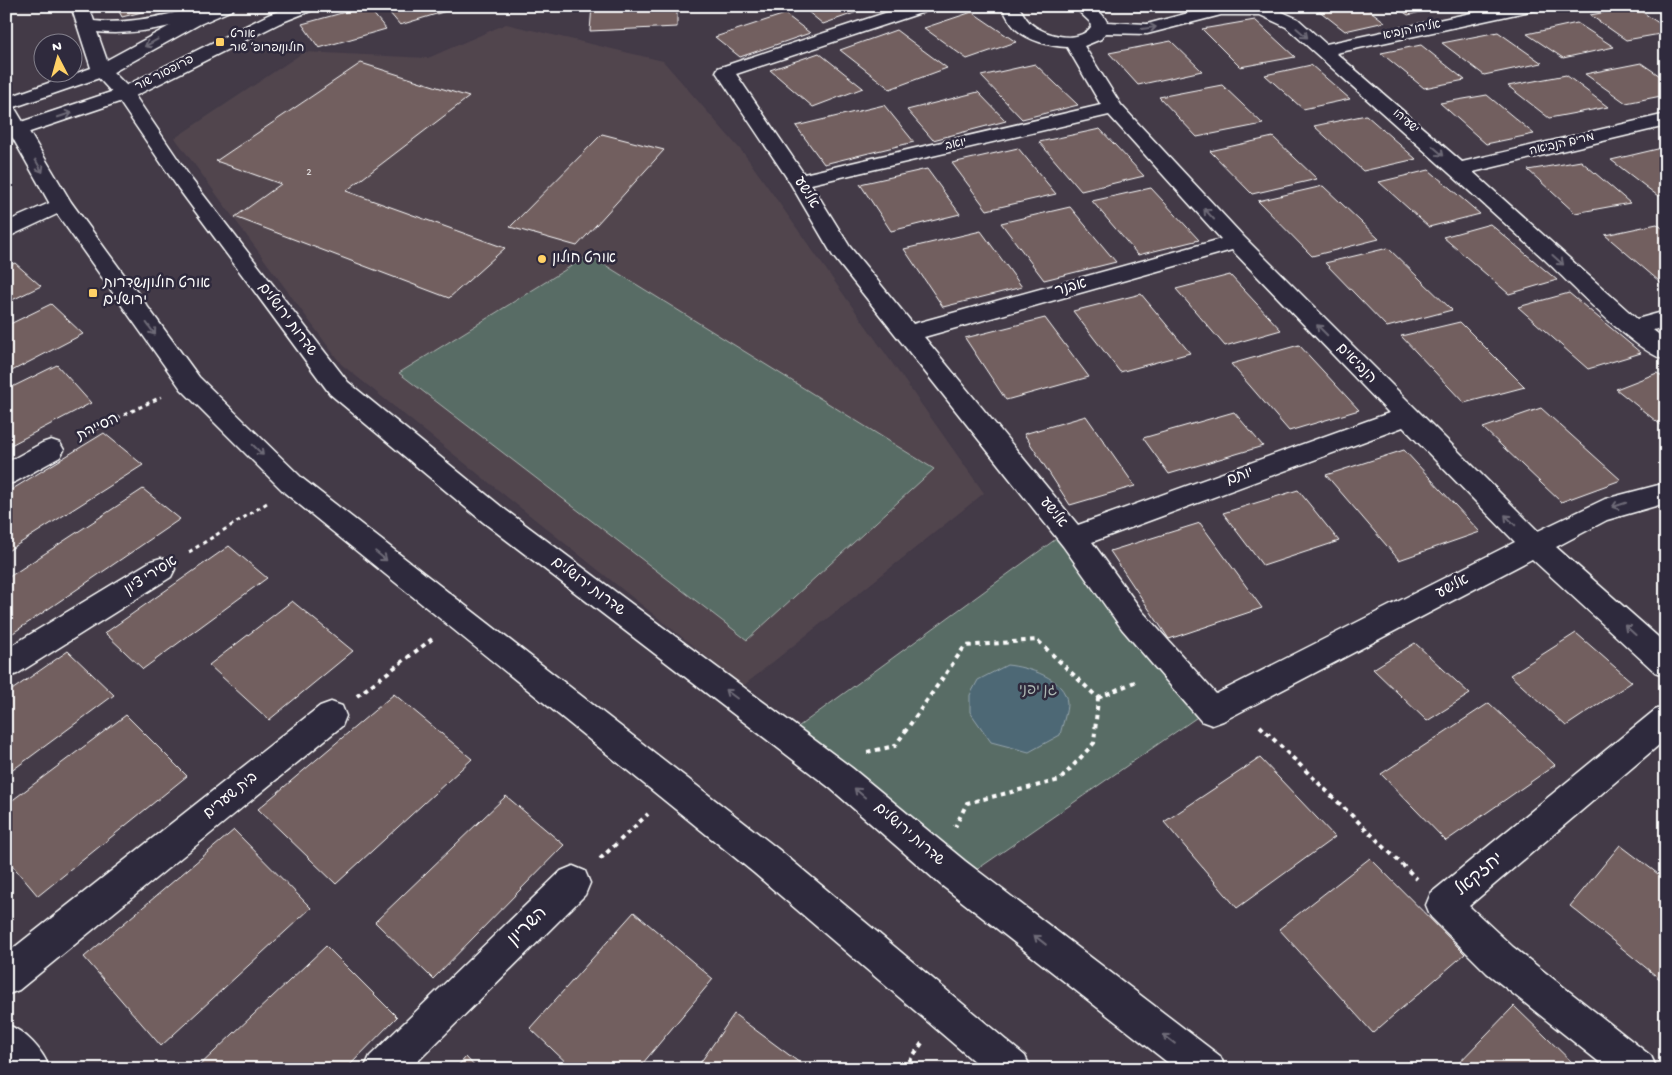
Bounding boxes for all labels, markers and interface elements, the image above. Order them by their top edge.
street label: אליהו הנביא [1382,17,1443,44]
one-way arrow [1140,23,1156,33]
place label: אורט חולון/פרופ׳ שור [230,27,304,56]
one-way arrow [1296,27,1309,38]
north arrow [32,32,82,82]
marker: אורט חולון/פרופ׳ שור [214,36,226,48]
one-way arrow [144,38,159,48]
text: N [51,39,62,56]
street label: פרופסור שור [133,53,197,95]
street label: ישעיהו [1389,107,1421,137]
one-way arrow [57,110,72,119]
street label: מרים הנביאה [1528,131,1596,159]
street label: יואב [944,136,968,154]
one-way arrow [1431,145,1444,157]
one-way arrow [35,159,45,173]
house number: 2 [306,167,312,179]
street label: אלישע [789,173,824,212]
one-way arrow [1203,207,1215,220]
place label: אורט חולון [552,249,616,268]
marker: אורט חולון [536,253,548,265]
one-way arrow [1552,254,1565,266]
place label: אורט חולון/שדרות ירושלים [102,274,210,310]
street label: אבנר [1053,275,1089,301]
street label: שדרות ירושלים [254,279,321,360]
marker: אורט חולון/שדרות ירושלים [87,287,99,299]
one-way arrow [146,322,156,336]
one-way arrow [1316,324,1329,336]
street label: הנביאים [1332,340,1380,388]
street label: הסיירת [73,410,122,446]
one-way arrow [252,444,264,456]
street label: יותם [1224,464,1256,490]
street label: אלישע [1035,493,1072,532]
one-way arrow [1611,501,1627,510]
one-way arrow [1504,514,1517,526]
one-way arrow [374,550,387,561]
street label: אסירי ציון [121,553,181,599]
street label: שדרות ירושלים [548,553,629,620]
street label: אלישע [1433,570,1472,603]
one-way arrow [1623,625,1636,636]
park label: גן יפני [1019,682,1057,700]
one-way arrow [725,689,738,700]
street label: בית שערים [200,769,262,823]
one-way arrow [853,788,866,799]
street label: שדרות ירושלים [870,799,949,870]
street label: יחזקאל [1451,848,1508,901]
street label: השריון [504,903,552,951]
one-way arrow [1033,935,1047,945]
one-way arrow [1162,1034,1176,1044]

